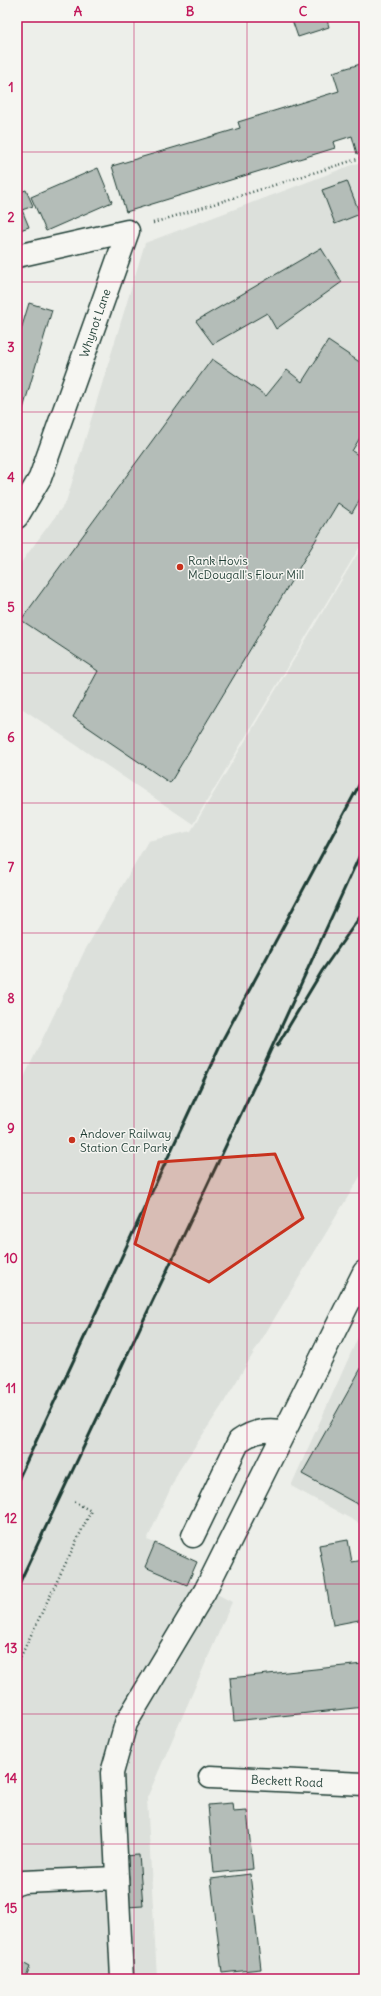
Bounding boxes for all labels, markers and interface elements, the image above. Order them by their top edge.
text: A [74,3,83,20]
text: B [186,3,195,20]
text: C [299,3,308,20]
text: 1 [8,79,14,96]
text: 2 [7,209,15,226]
street label: Whynot Lane [76,287,114,359]
text: 3 [7,339,15,356]
text: 4 [7,469,15,486]
place label: Rank Hovis McDougall's Flour Mill [188,553,304,582]
marker: Rank Hovis McDougall's Flour Mill [175,562,185,572]
text: 5 [7,599,15,616]
text: 6 [7,729,15,746]
text: 7 [8,859,15,876]
text: 8 [7,990,15,1007]
text: 9 [7,1120,15,1137]
place label: Andover Railway Station Car Park [80,1126,171,1155]
marker: Andover Railway Station Car Park [67,1135,77,1145]
text: 10 [4,1250,18,1267]
text: 11 [6,1380,16,1397]
text: 12 [5,1510,17,1527]
text: 13 [5,1640,17,1657]
text: 14 [5,1770,18,1787]
street label: Beckett Road [251,1771,323,1790]
text: 15 [5,1900,18,1917]

